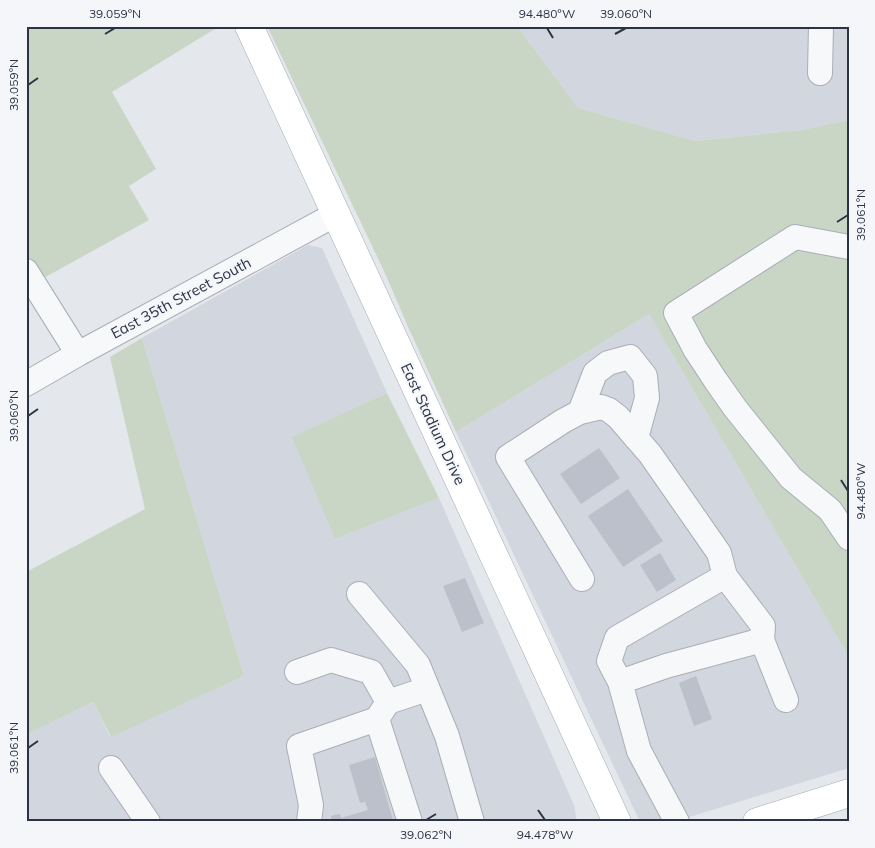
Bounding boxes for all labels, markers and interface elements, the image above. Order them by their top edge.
text: 39.059°N [89,6,141,21]
text: 94.480°W [519,6,575,21]
text: 39.060°N [600,6,652,21]
text: 39.059°N [6,59,21,111]
text: 39.061°N [853,189,868,241]
street label: East 35th Street South [107,253,254,343]
street label: East Stadium Drive [397,360,470,488]
text: 39.060°N [6,390,21,442]
text: 94.480°W [853,463,868,519]
text: 39.061°N [6,722,21,774]
text: 39.062°N [400,827,452,842]
text: 94.478°W [517,827,573,842]

